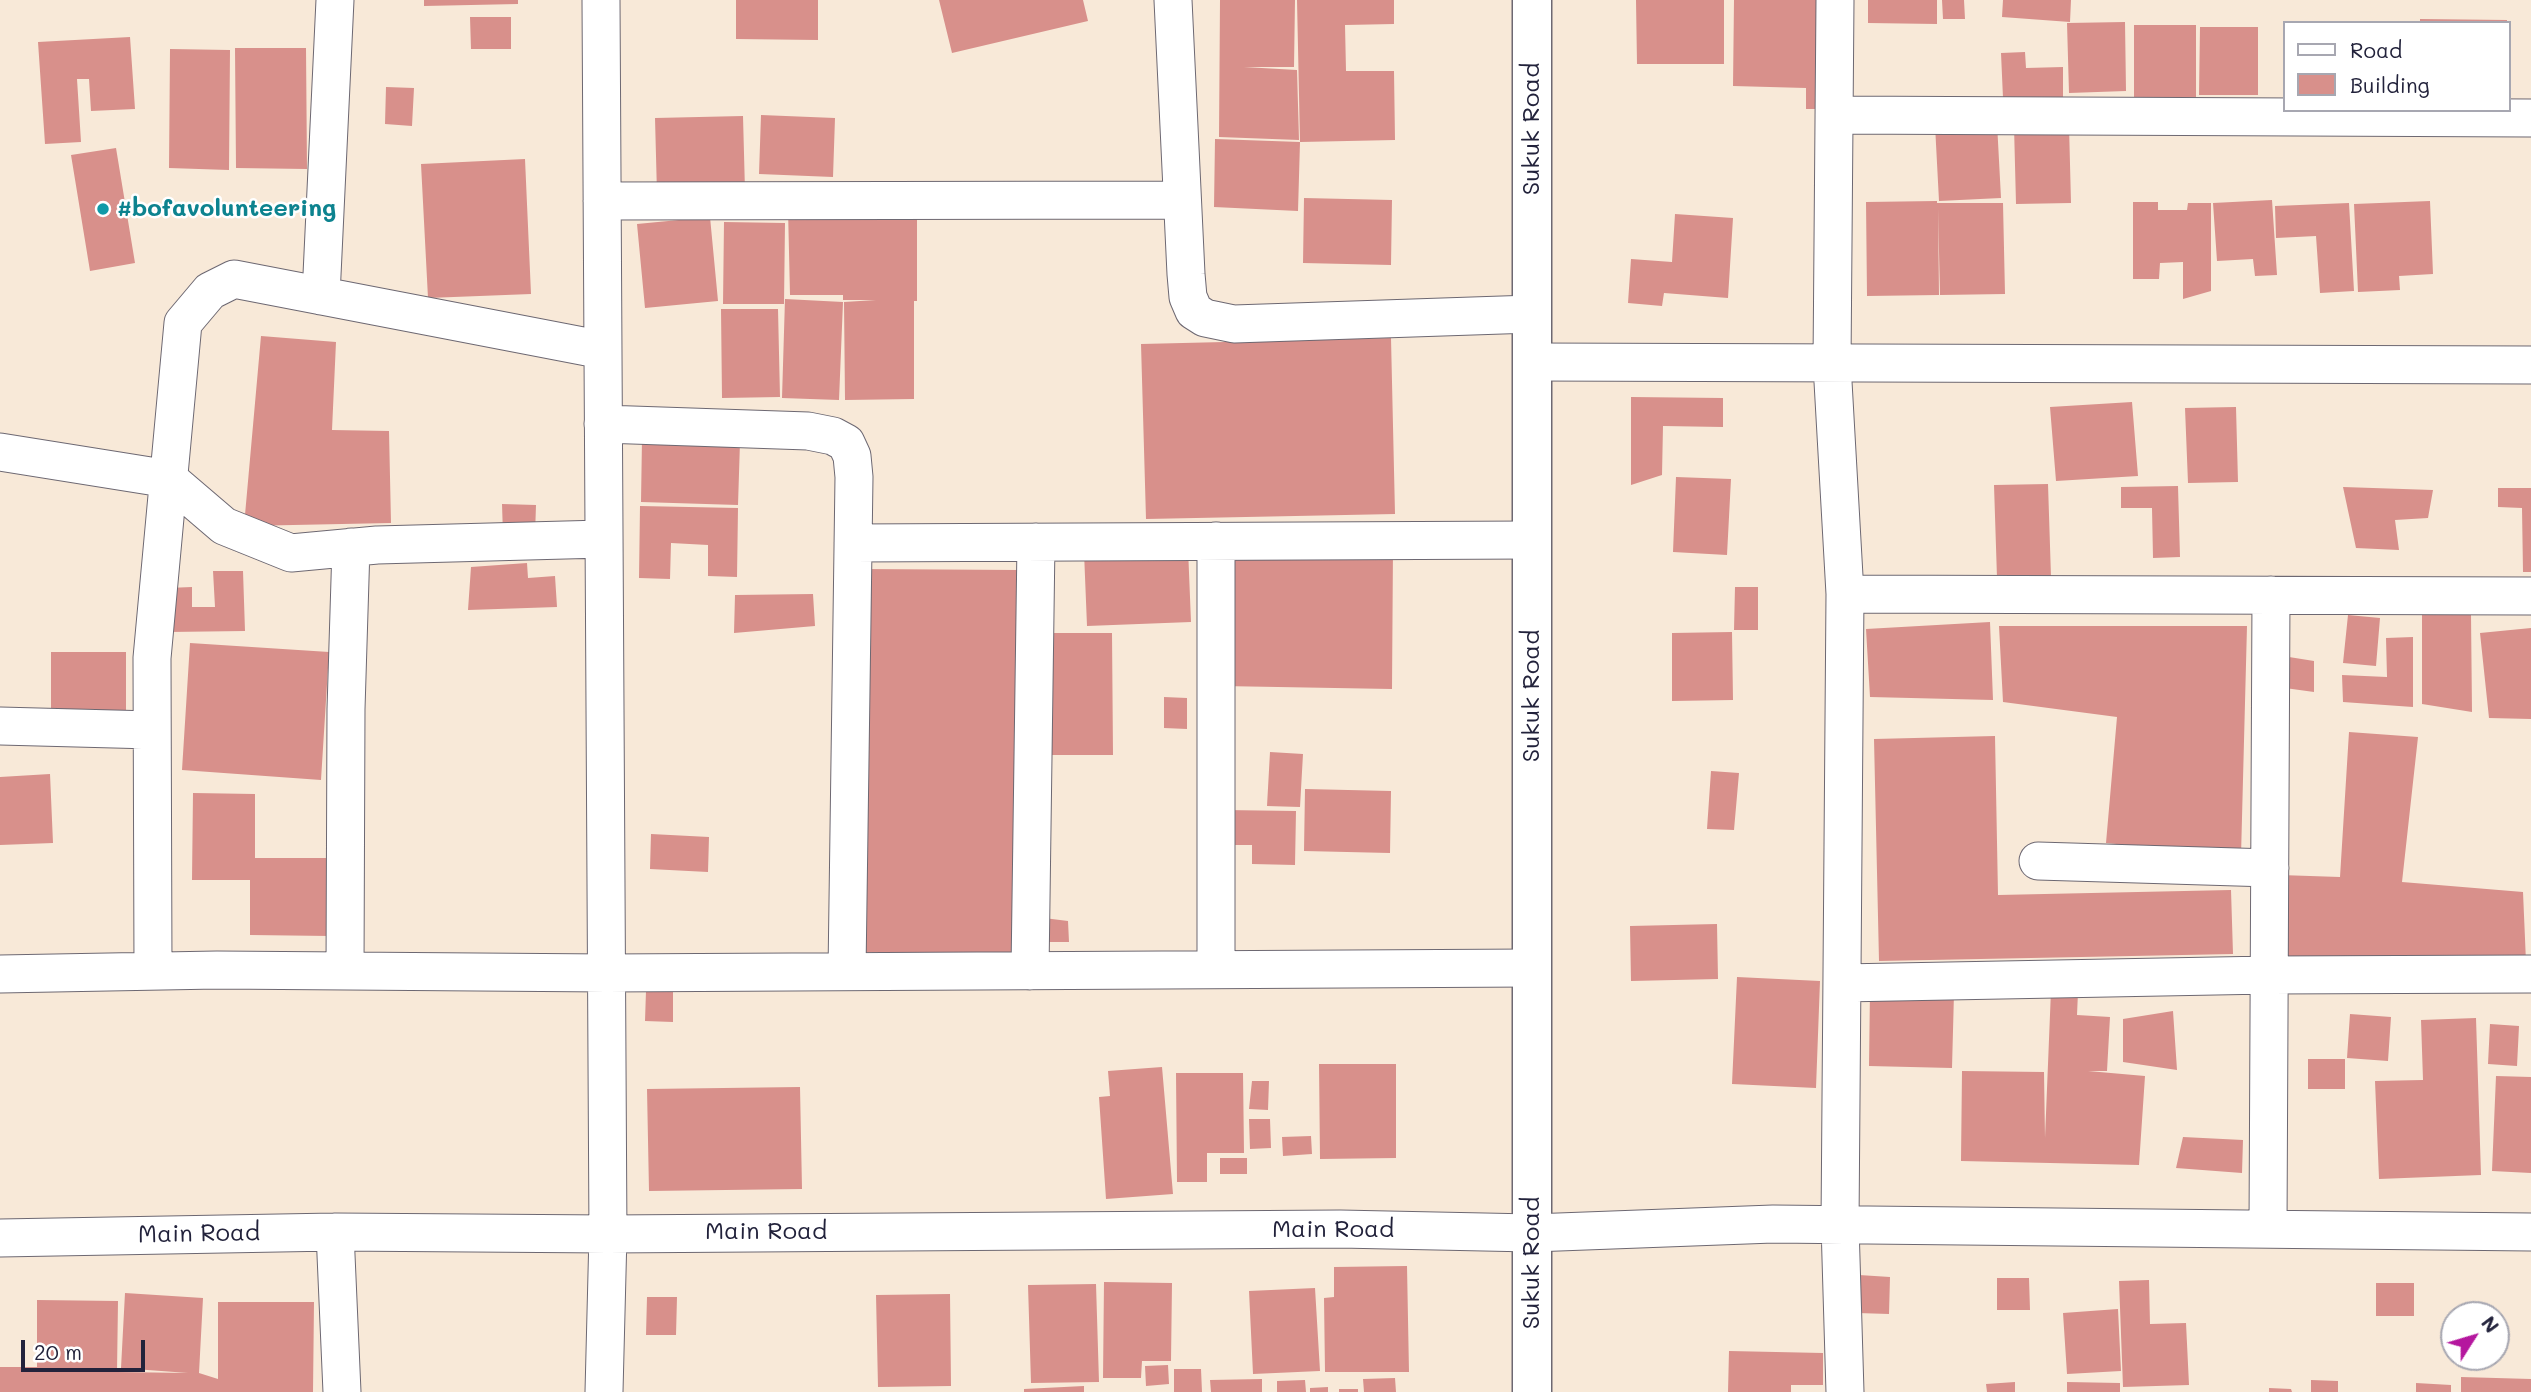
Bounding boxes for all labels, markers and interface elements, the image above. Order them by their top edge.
legend [2282,21,2510,112]
text: Road [2350,36,2402,63]
street label: Sukuk Road [1518,63,1546,195]
text: Building [2350,71,2430,98]
place label: #bofavolunteering [117,195,336,223]
marker: #bofavolunteering [95,201,111,217]
street label: Sukuk Road [1518,630,1546,762]
street label: Sukuk Road [1518,1197,1546,1329]
street label: Main Road [1272,1216,1394,1244]
street label: Main Road [705,1218,827,1246]
street label: Main Road [138,1219,260,1249]
north arrow [2440,1301,2510,1371]
text: N [2476,1311,2505,1338]
scale bar [24,1326,149,1370]
text: 20 m [34,1338,82,1365]

